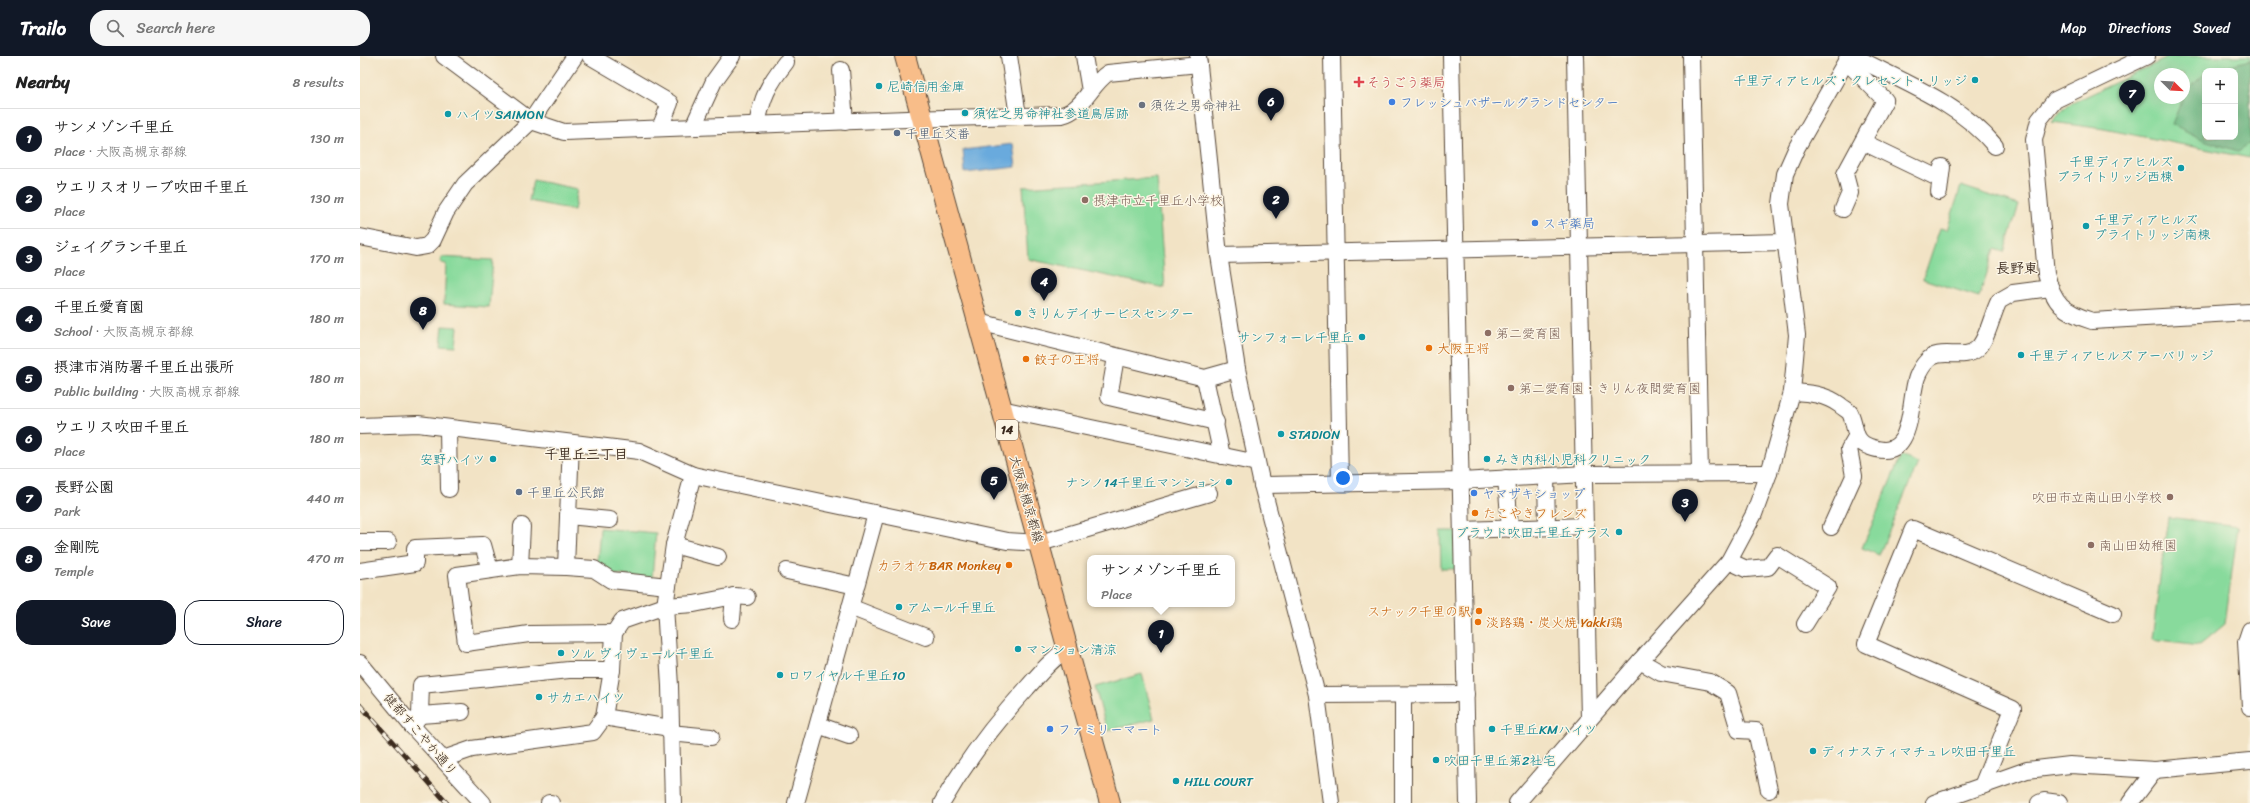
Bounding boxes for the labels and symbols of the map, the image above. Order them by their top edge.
north arrow [2154,68,2190,104]
place label: 千里ディアヒルズ・クレセント・リッジ [1733,69,1967,92]
place label: そうごう薬局 [1367,71,1446,94]
place label: 尼崎信用金庫 [887,75,965,98]
marker: 千里ディアヒルズ・クレセント・リッジ [1970,75,1980,85]
marker: そうごう薬局 [1354,77,1364,87]
pin: 7 [2119,80,2145,113]
marker: 尼崎信用金庫 [874,81,884,91]
pin: 6 [1258,88,1284,121]
place label: フレッシュバザールグランドセンター [1400,91,1619,114]
place label: 須佐之男命神社 [1150,94,1241,117]
marker: フレッシュバザールグランドセンター [1387,97,1397,107]
marker: 須佐之男命神社 [1137,100,1147,110]
place label: 須佐之男命神社参道鳥居跡 [973,102,1129,125]
place label: ハイツSAIMON [456,103,544,126]
marker: 須佐之男命神社参道鳥居跡 [960,108,970,118]
marker: ハイツSAIMON [443,109,453,119]
place label: 千里丘交番 [905,122,970,145]
marker: 千里丘交番 [892,128,902,138]
place label: 千里ディアヒルズ ブライトリッジ西棟 [2057,150,2173,188]
marker: 千里ディアヒルズ ブライトリッジ西棟 [2176,163,2186,173]
pin: 2 [1263,186,1289,219]
place label: 摂津市立千里丘小学校 [1093,189,1223,212]
marker: 摂津市立千里丘小学校 [1080,195,1090,205]
place label: 千里ディアヒルズ ブライトリッジ南棟 [2094,208,2210,246]
place label: スギ薬局 [1543,212,1595,235]
marker: スギ薬局 [1530,218,1540,228]
marker: 千里ディアヒルズ ブライトリッジ南棟 [2081,221,2091,231]
district label: 長野東 [1996,256,2038,281]
pin: 4 [1031,268,1057,301]
pin: 8 [410,297,436,330]
place label: きりんデイサービスセンター [1026,302,1194,325]
marker: きりんデイサービスセンター [1013,308,1023,318]
place label: 第二愛育園 [1496,322,1561,345]
place label: サンフォーレ千里丘 [1238,326,1354,349]
marker: 第二愛育園 [1483,328,1493,338]
marker: サンフォーレ千里丘 [1357,332,1367,342]
place label: 大阪王将 [1437,337,1489,360]
marker: 大阪王将 [1424,343,1434,353]
place label: 千里ディアヒルズ アーバリッジ [2029,344,2214,367]
place label: 餃子の王将 [1034,348,1099,371]
marker: 千里ディアヒルズ アーバリッジ [2016,350,2026,360]
marker: 餃子の王将 [1021,354,1031,364]
place label: 第二愛育園・きりん夜間愛育園 [1519,377,1701,400]
marker: 第二愛育園・きりん夜間愛育園 [1506,383,1516,393]
road number: 14 [996,420,1018,440]
place label: STADION [1289,423,1340,446]
marker: STADION [1276,429,1286,439]
district label: 千里丘三丁目 [544,442,628,467]
place label: 安野ハイツ [420,448,485,471]
place label: みき内科小児科クリニック [1495,448,1651,471]
street label: 大阪高槻京都線 [1003,452,1050,547]
marker: 安野ハイツ [488,454,498,464]
marker: みき内科小児科クリニック [1482,454,1492,464]
pin: 5 [981,467,1007,500]
your location [1333,468,1353,488]
place label: ナンノ14千里丘マンション [1066,471,1221,494]
marker: ナンノ14千里丘マンション [1224,477,1234,487]
place label: 千里丘公民館 [527,481,605,504]
place label: ヤマザキショップ [1482,482,1585,505]
place label: 吹田市立南山田小学校 [2032,486,2162,509]
marker: 千里丘公民館 [514,487,524,497]
marker: ヤマザキショップ [1469,488,1479,498]
pin: 3 [1672,489,1698,522]
marker: 吹田市立南山田小学校 [2165,492,2175,502]
place label: たこやきフレンズ [1483,502,1587,525]
marker: たこやきフレンズ [1470,508,1480,518]
place label: プラウド吹田千里丘テラス [1456,521,1611,544]
marker: プラウド吹田千里丘テラス [1614,527,1624,537]
place label: 南山田幼稚園 [2099,534,2177,557]
marker: 南山田幼稚園 [2086,540,2096,550]
place label: カラオケBAR Monkey [877,554,1001,577]
marker: カラオケBAR Monkey [1004,560,1014,570]
place label: アムール千里丘 [907,596,996,619]
place label: スナック千里の駅 [1367,600,1471,623]
marker: アムール千里丘 [894,602,904,612]
marker: スナック千里の駅 [1474,606,1484,616]
place label: 淡路鶏・炭火焼 Yakki鶏 [1486,611,1623,634]
marker: 淡路鶏・炭火焼 Yakki鶏 [1473,617,1483,627]
pin: 1 [1148,620,1174,653]
place label: マンション清涼 [1026,638,1116,661]
place label: ソル ヴィヴェール千里丘 [569,642,715,665]
marker: マンション清涼 [1013,644,1023,654]
marker: ソル ヴィヴェール千里丘 [556,648,566,658]
place label: ロワイヤル千里丘10 [788,664,906,687]
marker: ロワイヤル千里丘10 [775,670,785,680]
place label: サカエハイツ [547,686,625,709]
street label: 健都すこやか通り [378,688,463,781]
marker: サカエハイツ [534,692,544,702]
place label: ファミリーマート [1058,718,1162,741]
place label: 千里丘KMハイツ [1500,718,1597,741]
marker: ファミリーマート [1045,724,1055,734]
marker: 千里丘KMハイツ [1487,724,1497,734]
place label: ディナスティマチュレ吹田千里丘 [1821,740,2016,763]
marker: ディナスティマチュレ吹田千里丘 [1808,746,1818,756]
place label: 吹田千里丘第2社宅 [1444,749,1556,772]
marker: 吹田千里丘第2社宅 [1431,755,1441,765]
place label: HILL COURT [1184,770,1254,793]
marker: HILL COURT [1171,776,1181,786]

